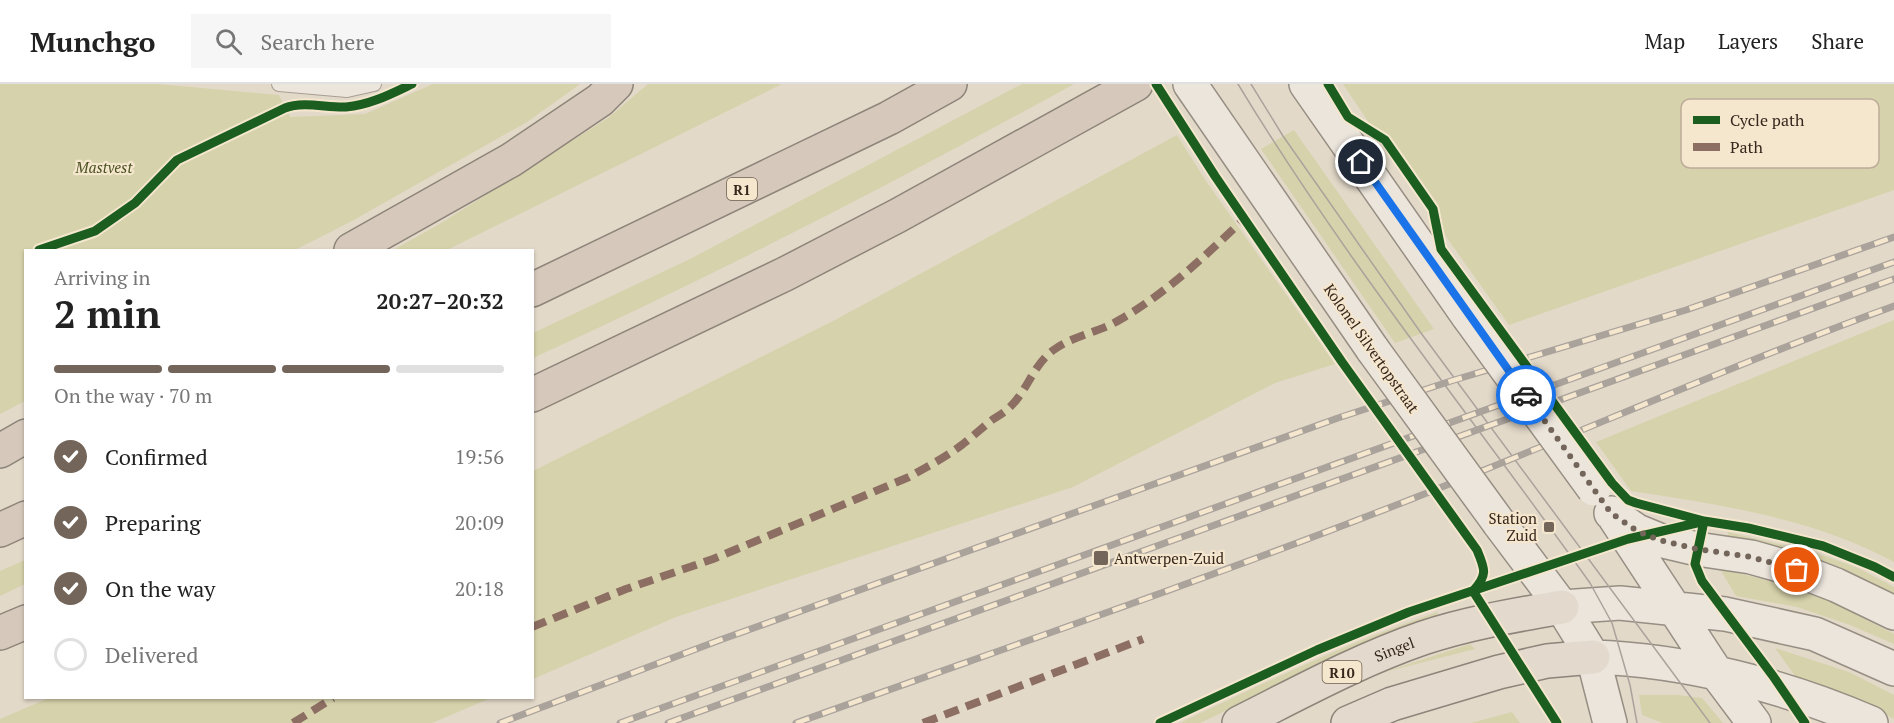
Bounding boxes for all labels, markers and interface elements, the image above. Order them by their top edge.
search box [191,14,611,68]
text: Munchgo [30,23,155,60]
icon: search [212,25,245,58]
text: Search here [260,27,375,56]
text: Map [1644,27,1685,55]
text: Layers [1718,27,1778,55]
text: Share [1811,27,1864,55]
legend [1681,99,1879,168]
text: Cycle path [1730,109,1805,131]
pin [1335,136,1386,187]
text: Path [1730,136,1764,158]
icon: home [1344,145,1377,178]
park label: Mastvest [75,157,133,177]
road number: R1 [727,178,757,200]
text: Arriving in [54,264,150,291]
street label: Kolonel Silvertopstraat [1320,279,1424,417]
text: 20:27–20:32 [376,286,504,315]
text: 2 min [54,287,161,339]
courier [1496,365,1556,425]
icon: car [1510,379,1543,412]
text: On the way · 70 m [54,382,212,409]
icon: check [54,440,87,473]
text: Confirmed [105,442,208,471]
text: 19:56 [455,443,504,470]
icon: check [54,506,87,539]
text: Preparing [105,508,201,537]
place label: Station Zuid [1489,508,1537,545]
text: 20:09 [455,509,504,536]
marker: Station Zuid [1542,520,1556,534]
pin [1771,544,1822,595]
place label: Antwerpen-Zuid [1114,548,1224,568]
marker: Antwerpen-Zuid [1092,549,1110,567]
icon: bag [1780,553,1813,586]
icon: check [54,572,87,605]
text: On the way [105,574,215,603]
text: 20:18 [455,575,504,602]
street label: Singel [1371,632,1417,666]
text: Delivered [105,640,198,669]
road number: R10 [1322,661,1362,683]

